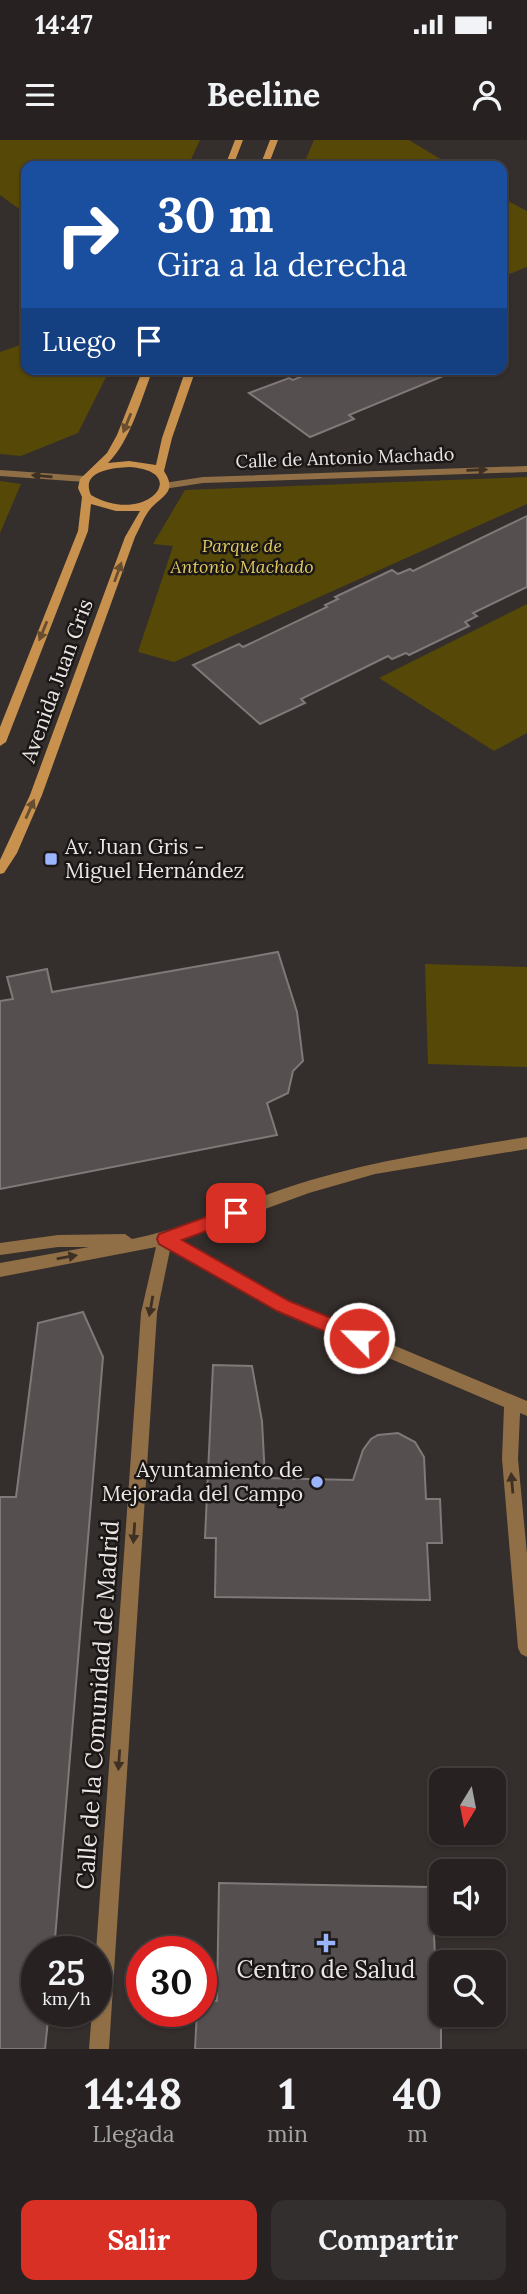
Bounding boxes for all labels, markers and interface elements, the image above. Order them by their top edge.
text: 14:47 [35,8,93,41]
text: Beeline [207,74,320,115]
icon: menu [21,76,59,114]
icon: person [468,76,506,114]
text: 30 m [157,183,274,245]
icon: right [42,189,133,280]
text: Gira a la derecha [157,244,407,285]
icon: arrive [130,322,168,360]
text: Luego [42,325,116,358]
one-way arrow [122,413,133,434]
street label: Calle de Antonio Machado [235,442,455,473]
one-way arrow [466,465,488,476]
one-way arrow [31,471,53,482]
park label: Parque de Antonio Machado [169,534,314,578]
one-way arrow [113,562,124,583]
street label: Avenida Juan Gris [14,595,99,767]
one-way arrow [38,620,49,641]
one-way arrow [25,798,36,819]
place label: Av. Juan Gris - Miguel Hernández [64,833,244,884]
marker: Av. Juan Gris - Miguel Hernández [43,851,59,867]
pin [206,1183,266,1243]
icon: arrive [217,1194,255,1232]
one-way arrow [56,1251,78,1262]
one-way arrow [145,1295,156,1317]
position arrow [322,1301,396,1375]
place label: Ayuntamiento de Mejorada del Campo [102,1456,303,1507]
one-way arrow [506,1472,517,1494]
marker: Ayuntamiento de Mejorada del Campo [309,1474,325,1490]
street label: Calle de la Comunidad de Madrid [69,1519,126,1890]
one-way arrow [128,1522,139,1544]
one-way arrow [113,1749,124,1771]
north arrow [429,1768,506,1844]
map controls [429,1768,506,2027]
button: sound [429,1859,506,1936]
marker: Centro de Salud [316,1933,336,1953]
speed limit sign: 30 [126,1936,217,2027]
text: 25 [48,1950,85,1995]
button: search [429,1950,506,2027]
place label: Centro de Salud [237,1954,415,1985]
text: km/h [42,1987,91,2010]
text: 14:48 [85,2067,182,2121]
text: 1 [279,2067,296,2121]
text: 40 [393,2067,442,2121]
text: Llegada [92,2119,175,2148]
text: min [267,2119,308,2148]
text: m [407,2119,428,2148]
button: Salir [21,2200,257,2280]
button: Compartir [271,2200,506,2280]

